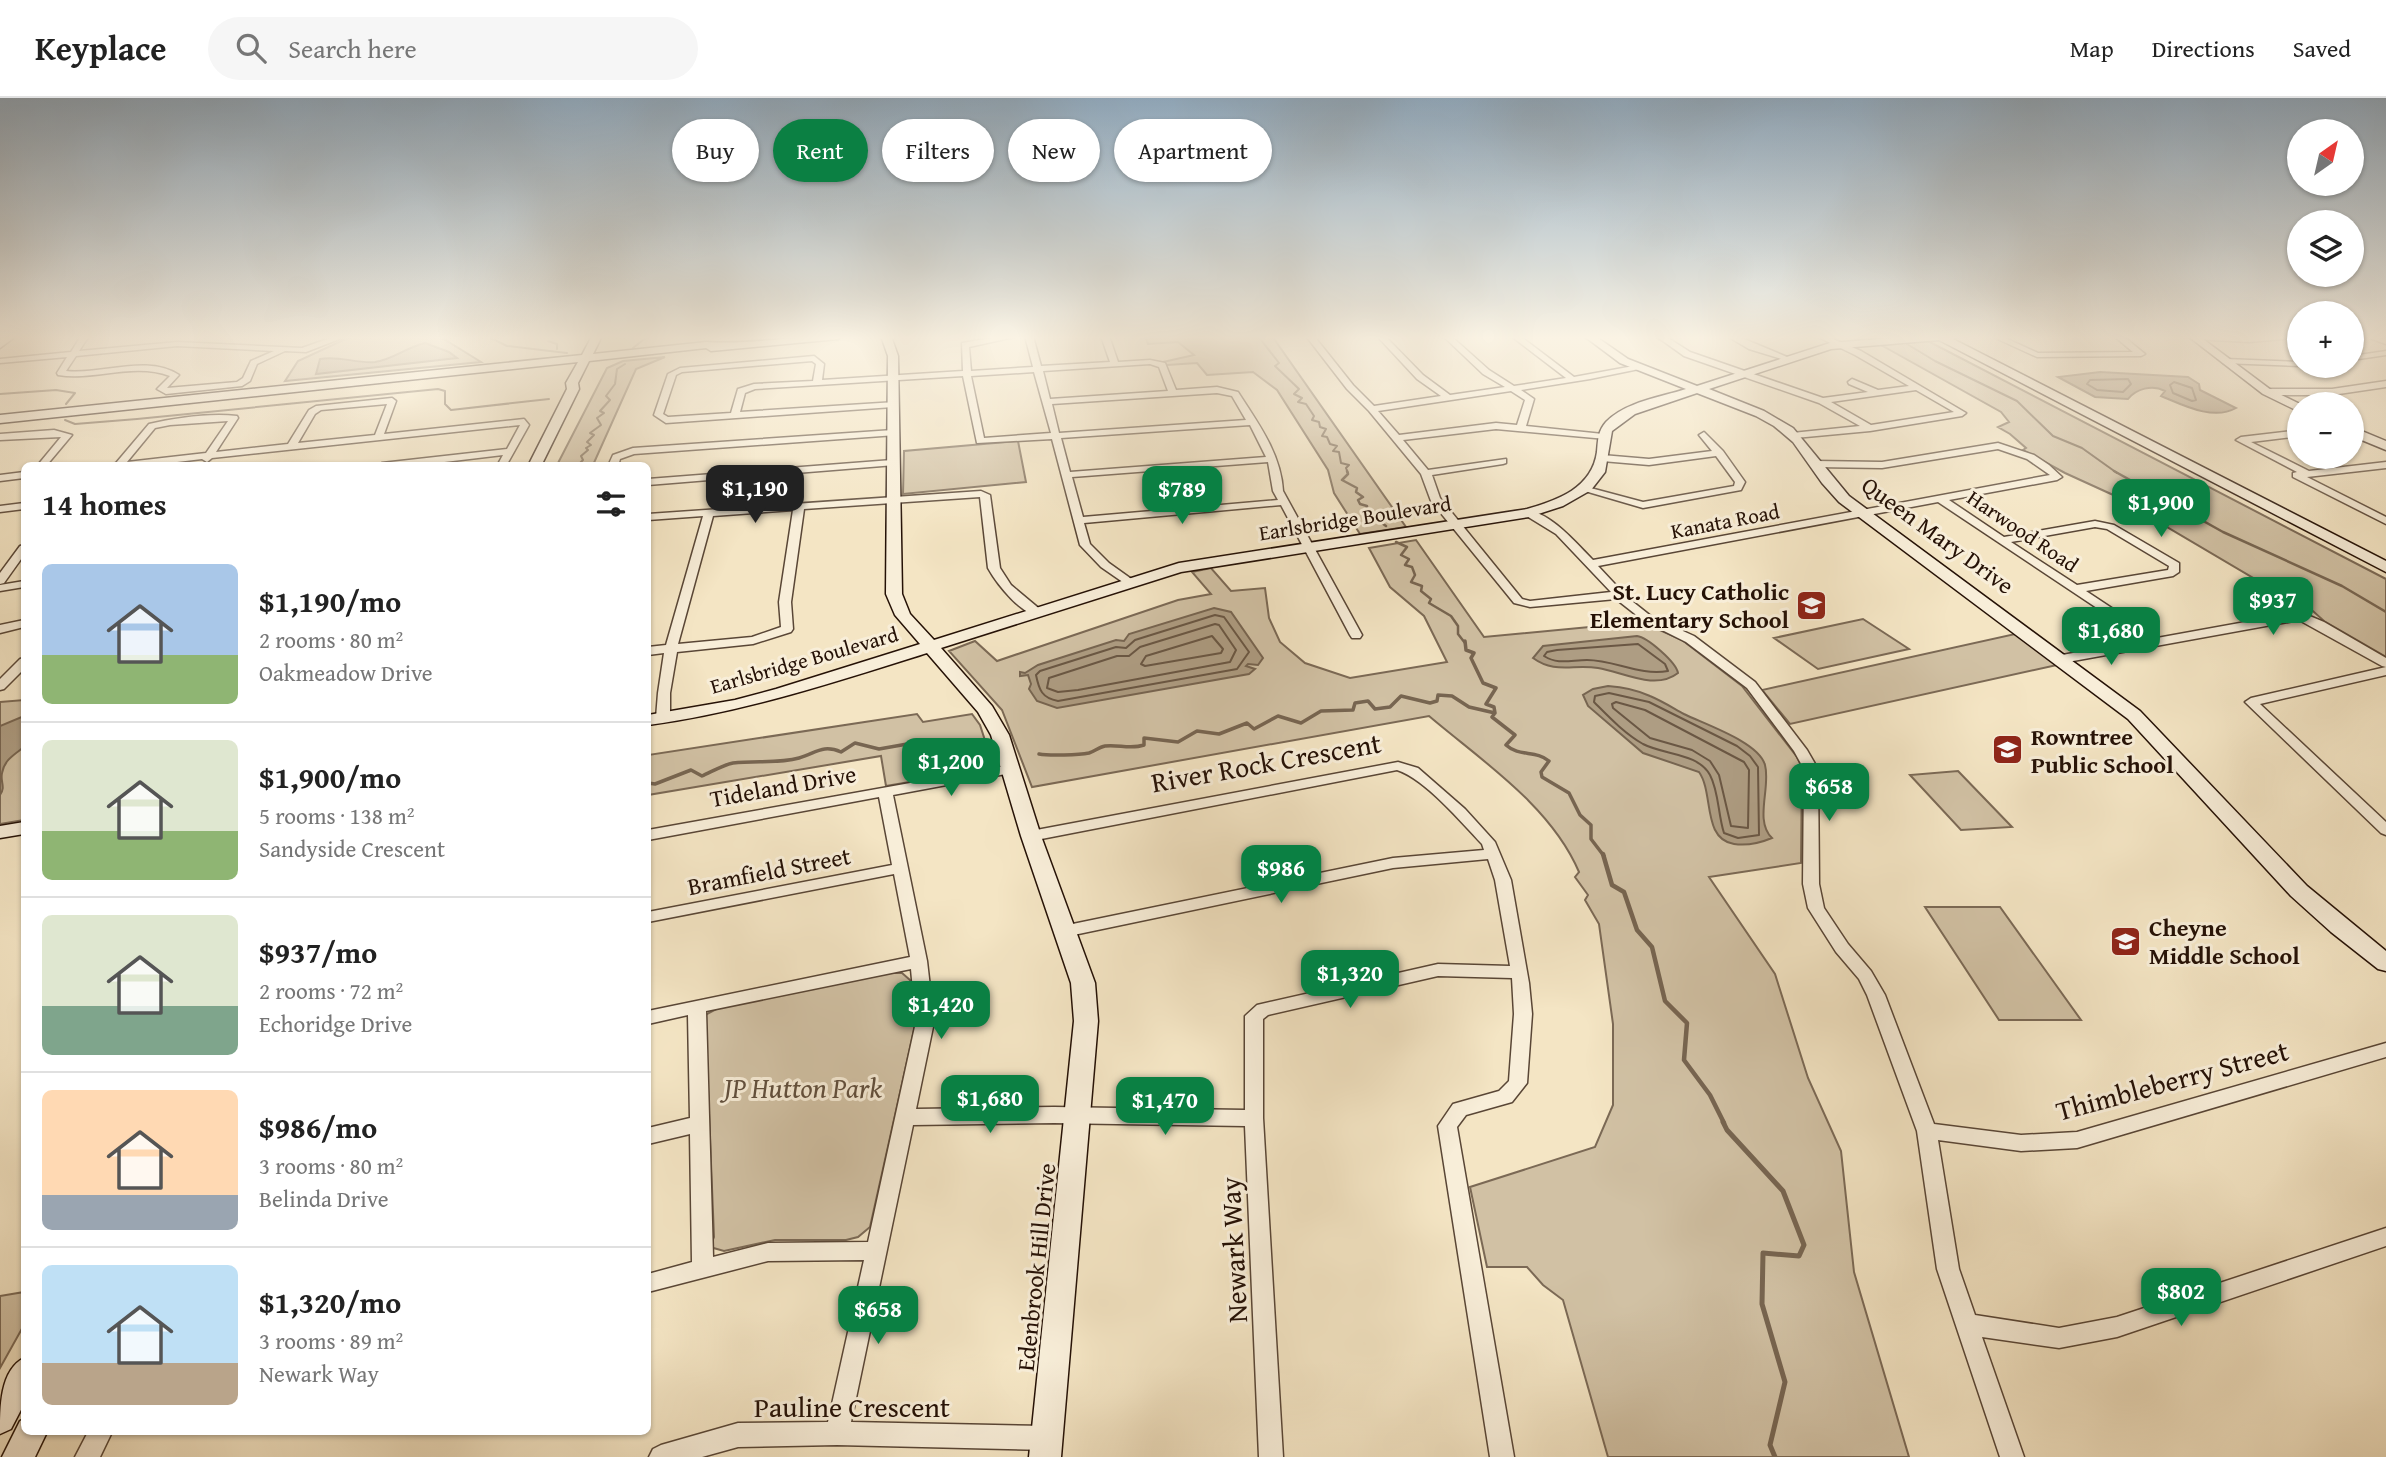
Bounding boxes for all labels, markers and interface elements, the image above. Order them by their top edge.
search box [208,17,698,80]
text: Keyplace [35,24,166,72]
icon: search [232,29,270,67]
text: Search here [288,29,417,68]
text: Map [2070,31,2114,66]
text: Directions [2152,31,2255,66]
text: Saved [2293,31,2351,66]
chip: Buy [672,119,759,182]
chip: Rent [773,119,868,182]
chip: Filters [882,119,994,182]
chip: New [1008,119,1100,182]
chip: Apartment [1114,119,1272,182]
north arrow [2287,119,2364,196]
map controls [2287,119,2364,469]
button: layers [2287,210,2364,287]
button: + [2287,301,2364,378]
button: − [2287,392,2364,469]
pin: $1,190 [698,466,812,525]
pin: $789 [1141,466,1223,526]
street label: Queen Mary Drive [1855,468,2021,602]
text: $1,190 [722,471,788,504]
text: $789 [1158,472,1206,505]
pin: $1,900 [2104,480,2218,539]
text: 14 homes [42,482,167,526]
street label: Harwood Road [1961,482,2086,580]
icon: filters [592,485,630,523]
text: $1,900 [2128,485,2194,518]
street label: Earlsbridge Boulevard [1257,487,1454,549]
street label: Kanata Road [1668,495,1783,547]
place label: St. Lucy Catholic Elementary School [1590,574,1790,637]
pin: $937 [2232,578,2314,637]
text: $1,190/mo [259,579,401,623]
text: $937 [2249,583,2297,616]
school or university icon: St. Lucy Catholic Elementary School [1795,588,1829,622]
icon: home [98,592,182,676]
pin: $1,680 [2054,608,2168,667]
text: $1,680 [2078,613,2144,646]
street label: Earlsbridge Boulevard [706,618,902,702]
text: 2 rooms · 80 m² [259,623,403,656]
text: Oakmeadow Drive [259,656,433,689]
place label: Rowntree Public School [2031,719,2174,782]
street label: River Rock Crescent [1148,722,1384,802]
school or university icon: Rowntree Public School [1991,733,2025,767]
pin: $1,200 [894,738,1008,798]
text: $1,200 [918,744,984,777]
text: $1,900/mo [259,755,401,799]
street label: Tideland Drive [707,756,859,816]
pin: $658 [1788,764,1870,823]
icon: home [98,768,182,852]
text: $658 [1805,769,1853,802]
text: 5 rooms · 138 m² [259,799,414,832]
text: Sandyside Crescent [259,832,445,865]
street label: Bramfield Street [684,838,854,904]
pin: $986 [1240,846,1322,905]
text: $986 [1257,851,1305,884]
place label: Cheyne Middle School [2149,910,2300,973]
school or university icon: Cheyne Middle School [2109,924,2143,958]
text: $937/mo [259,930,377,974]
icon: home [98,943,182,1027]
pin: $1,320 [1293,950,1407,1010]
text: $1,320 [1317,956,1383,989]
text: 2 rooms · 72 m² [259,974,403,1007]
pin: $1,420 [884,982,998,1041]
text: $1,420 [908,987,974,1020]
text: Echoridge Drive [259,1007,412,1040]
street label: Thimbleberry Street [2051,1029,2293,1131]
park label: JP Hutton Park [720,1067,882,1108]
pin: $1,680 [933,1076,1047,1135]
pin: $1,470 [1108,1077,1222,1137]
text: $1,680 [957,1081,1023,1114]
text: $1,470 [1132,1083,1198,1116]
text: $986/mo [259,1105,377,1149]
icon: home [98,1118,182,1202]
text: 3 rooms · 80 m² [259,1149,403,1182]
street label: Edenbrook Hill Drive [1008,1161,1064,1373]
street label: Newark Way [1209,1176,1257,1324]
text: Belinda Drive [259,1182,388,1215]
pin: $802 [2140,1268,2222,1328]
text: $802 [2157,1274,2205,1307]
text: $1,320/mo [259,1280,401,1324]
pin: $658 [837,1286,919,1346]
text: $658 [854,1292,902,1325]
icon: home [98,1293,182,1377]
text: 3 rooms · 89 m² [259,1324,403,1357]
text: Newark Way [259,1357,379,1390]
street label: Pauline Crescent [754,1386,950,1427]

